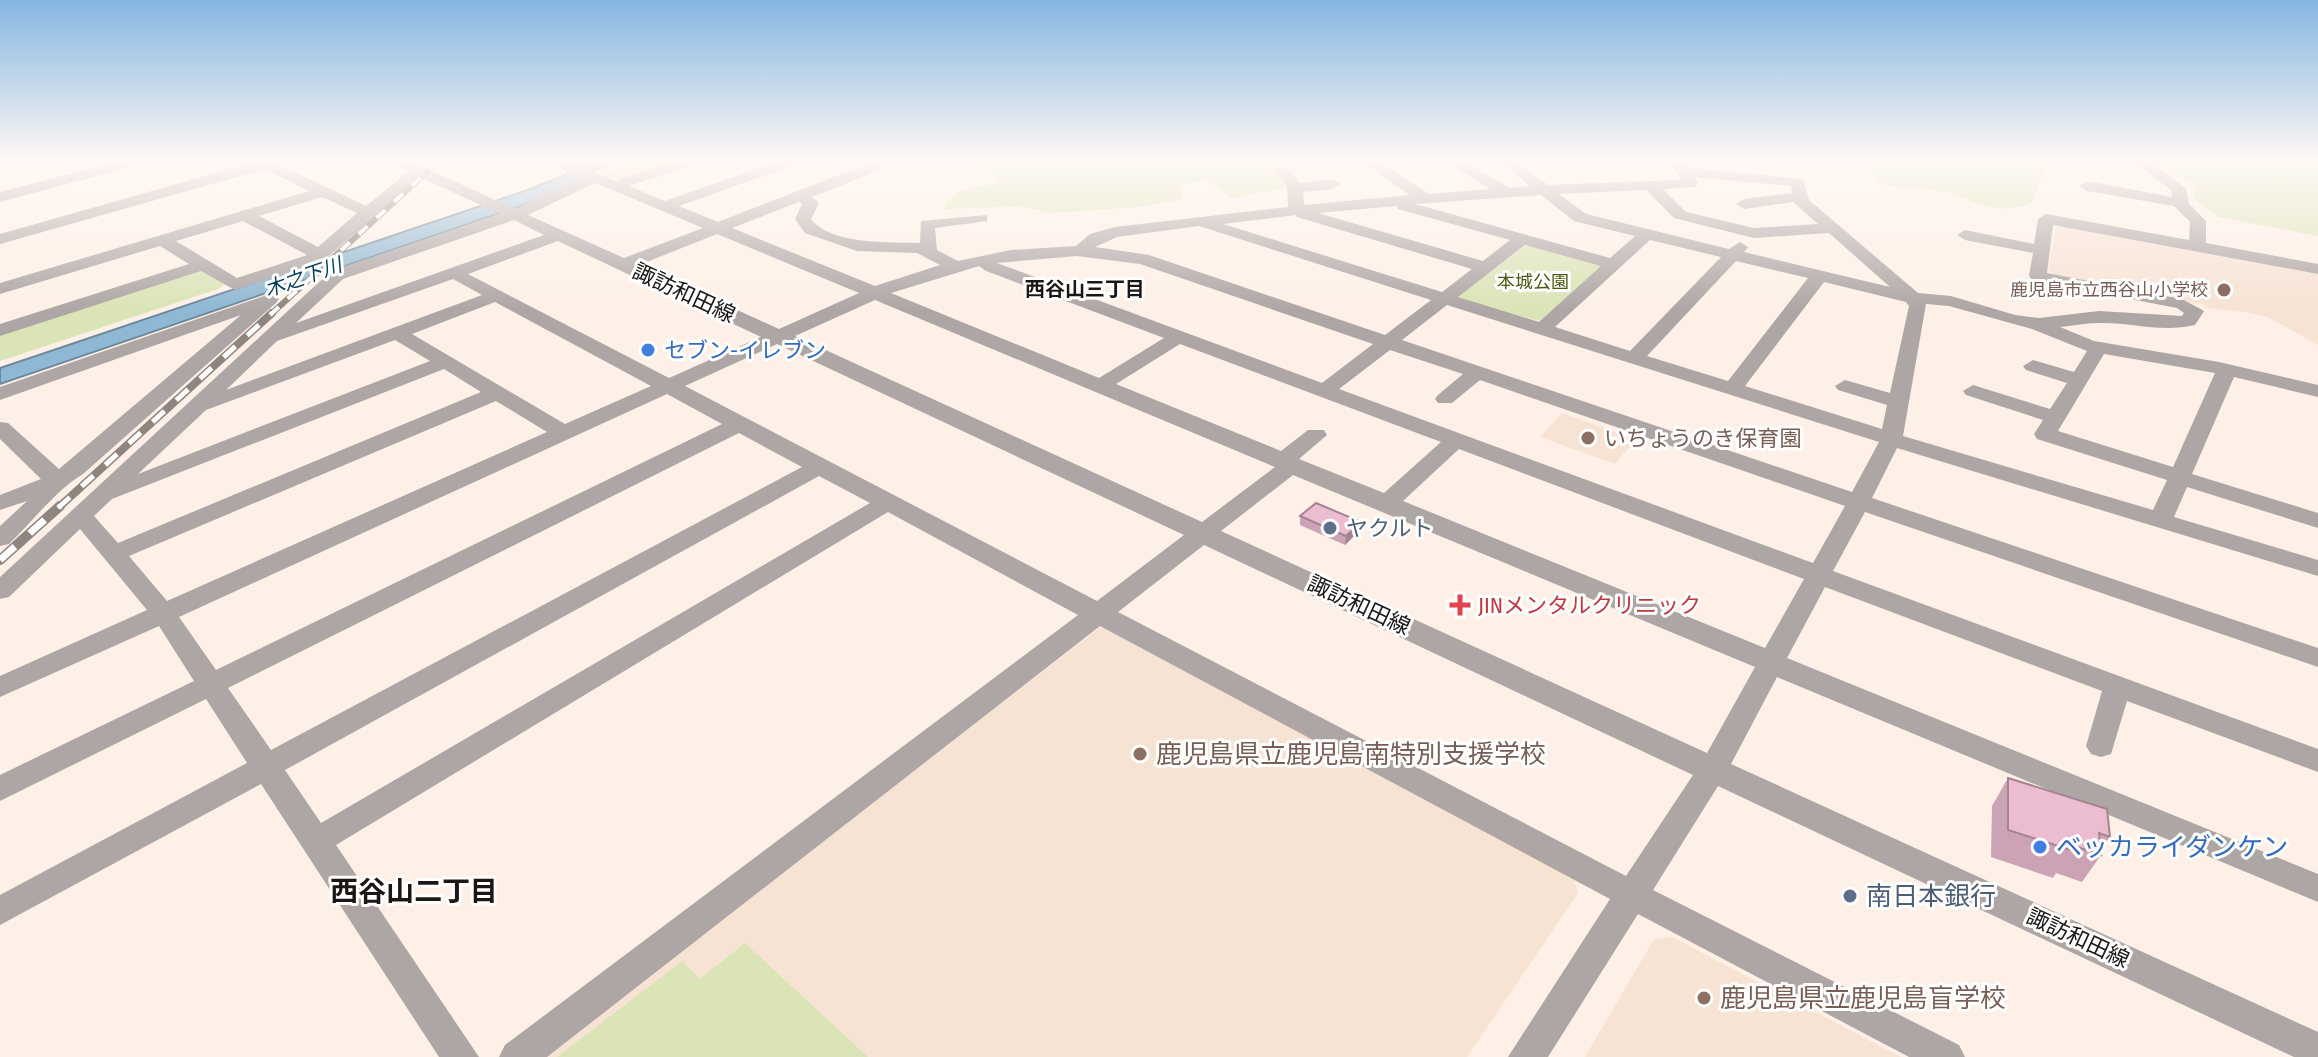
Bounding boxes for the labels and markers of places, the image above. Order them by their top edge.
place label: 鹿児島市立西谷山小学校 [2010,279,2208,301]
marker: 鹿児島市立西谷山小学校 [2215,281,2233,299]
place label: セブン-イレブン [664,337,826,364]
marker: セブン-イレブン [639,341,657,359]
place label: いちょうのき保育園 [1604,425,1801,452]
marker: いちょうのき保育園 [1579,429,1597,447]
place label: ヤクルト [1346,515,1433,542]
marker: ヤクルト [1321,519,1339,537]
place label: JINメンタルクリニック [1478,592,1701,619]
marker: JINメンタルクリニック [1449,594,1471,616]
place label: 鹿児島県立鹿児島南特別支援学校 [1156,739,1546,770]
marker: 鹿児島県立鹿児島南特別支援学校 [1131,745,1149,763]
place label: ベッカライダンケン [2056,832,2288,863]
marker: ベッカライダンケン [2031,838,2049,856]
place label: 南日本銀行 [1866,881,1996,912]
marker: 南日本銀行 [1841,887,1859,905]
place label: 鹿児島県立鹿児島盲学校 [1720,983,2006,1014]
marker: 鹿児島県立鹿児島盲学校 [1695,989,1713,1007]

